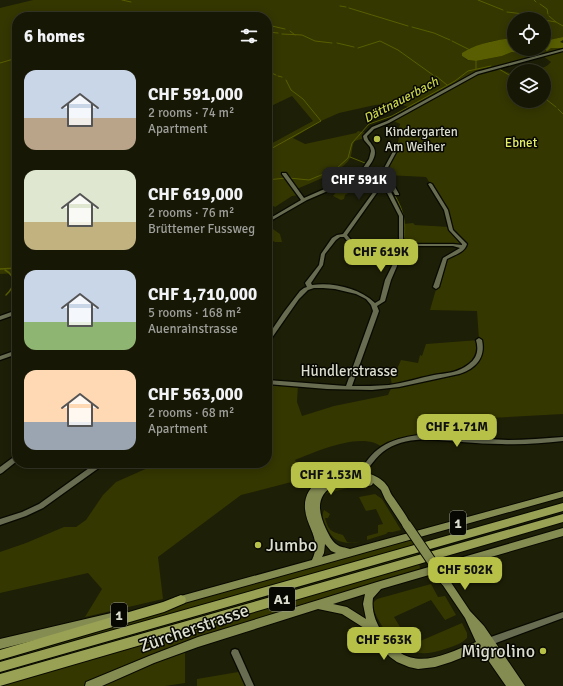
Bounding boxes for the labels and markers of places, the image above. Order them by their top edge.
place label: Kindergarten Am Weiher [385,124,458,155]
marker: Kindergarten Am Weiher [372,134,382,144]
pin: CHF 591K [318,167,400,201]
pin: CHF 619K [340,239,422,273]
pin: CHF 1.71M [411,414,503,448]
pin: CHF 1.53M [285,462,377,496]
place label: Jumbo [266,534,317,556]
marker: Jumbo [253,540,263,550]
pin: CHF 502K [424,557,506,591]
pin: CHF 563K [343,627,425,661]
place label: Migrolino [461,640,535,662]
marker: Migrolino [538,646,548,656]

